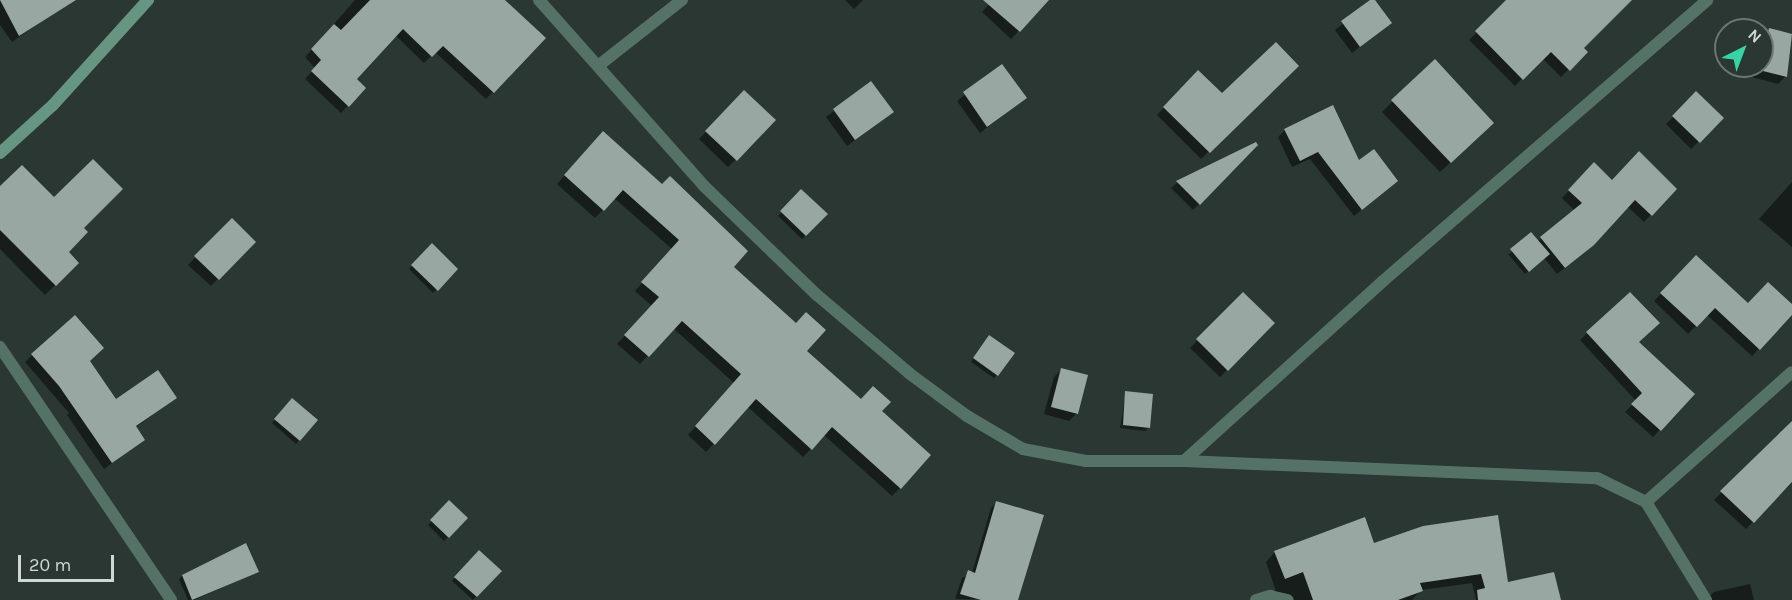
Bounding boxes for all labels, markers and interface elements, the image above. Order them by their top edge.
north arrow [1714,18,1774,78]
text: N [1744,25,1766,47]
scale bar [21,543,117,581]
text: 20 m [29,554,71,576]

